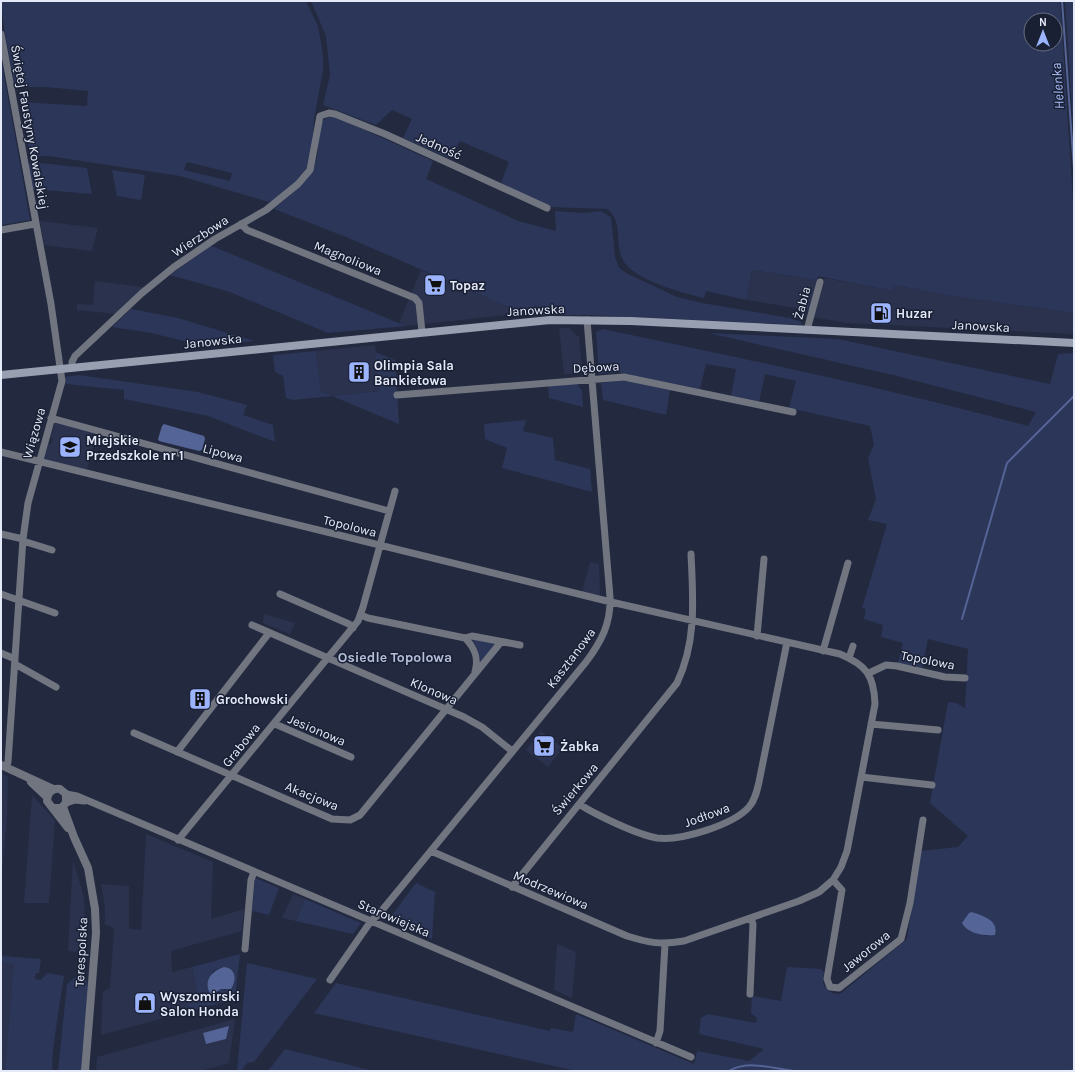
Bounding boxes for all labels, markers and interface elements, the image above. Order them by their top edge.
north arrow [1023,12,1063,52]
text: N [1039,16,1047,29]
street label: Świętej Faustyny Kowalskiej [8,43,53,210]
water label: Helenka [1048,62,1068,110]
street label: Jedność [414,129,464,163]
street label: Wierzbowa [169,212,231,260]
street label: Magnoliowa [312,238,384,278]
supermarket icon: Topaz [422,272,448,298]
place label: Topaz [450,278,485,293]
street label: Żabia [790,285,814,321]
fuel station icon: Huzar [868,300,894,326]
street label: Janowska [507,301,565,319]
place label: Huzar [896,306,933,321]
street label: Janowska [952,317,1010,335]
street label: Janowska [183,331,243,351]
place label: Olimpia Sala Bankietowa [374,358,454,388]
street label: Dębowa [572,358,620,376]
building icon: Olimpia Sala Bankietowa [346,359,372,385]
street label: Wiązowa [20,406,48,460]
place label: Miejskie Przedszkole nr 1 [86,433,184,463]
school or university icon: Miejskie Przedszkole nr 1 [57,434,83,460]
street label: Lipowa [201,440,245,466]
street label: Topolowa [322,512,378,540]
street label: Kasztanowa [543,625,599,691]
street label: Topolowa [900,647,956,673]
district label: Osiedle Topolowa [338,649,452,666]
street label: Klonowa [408,674,460,708]
building icon: Grochowski [187,686,213,712]
place label: Grochowski [216,692,288,707]
street label: Jesionowa [286,711,348,749]
street label: Grabowa [219,720,263,770]
supermarket icon: Żabka [531,733,557,759]
place label: Żabka [560,738,599,754]
street label: Świerkowa [548,759,601,818]
street label: Akacjowa [283,778,341,814]
street label: Jodłowa [682,800,732,830]
street label: Modrzewiowa [511,867,591,913]
street label: Starowiejska [356,896,432,940]
street label: Terespolska [72,917,90,987]
street label: Jaworowa [839,927,893,975]
place label: Wyszomirski Salon Honda [160,989,240,1019]
shop icon: Wyszomirski Salon Honda [132,990,158,1016]

